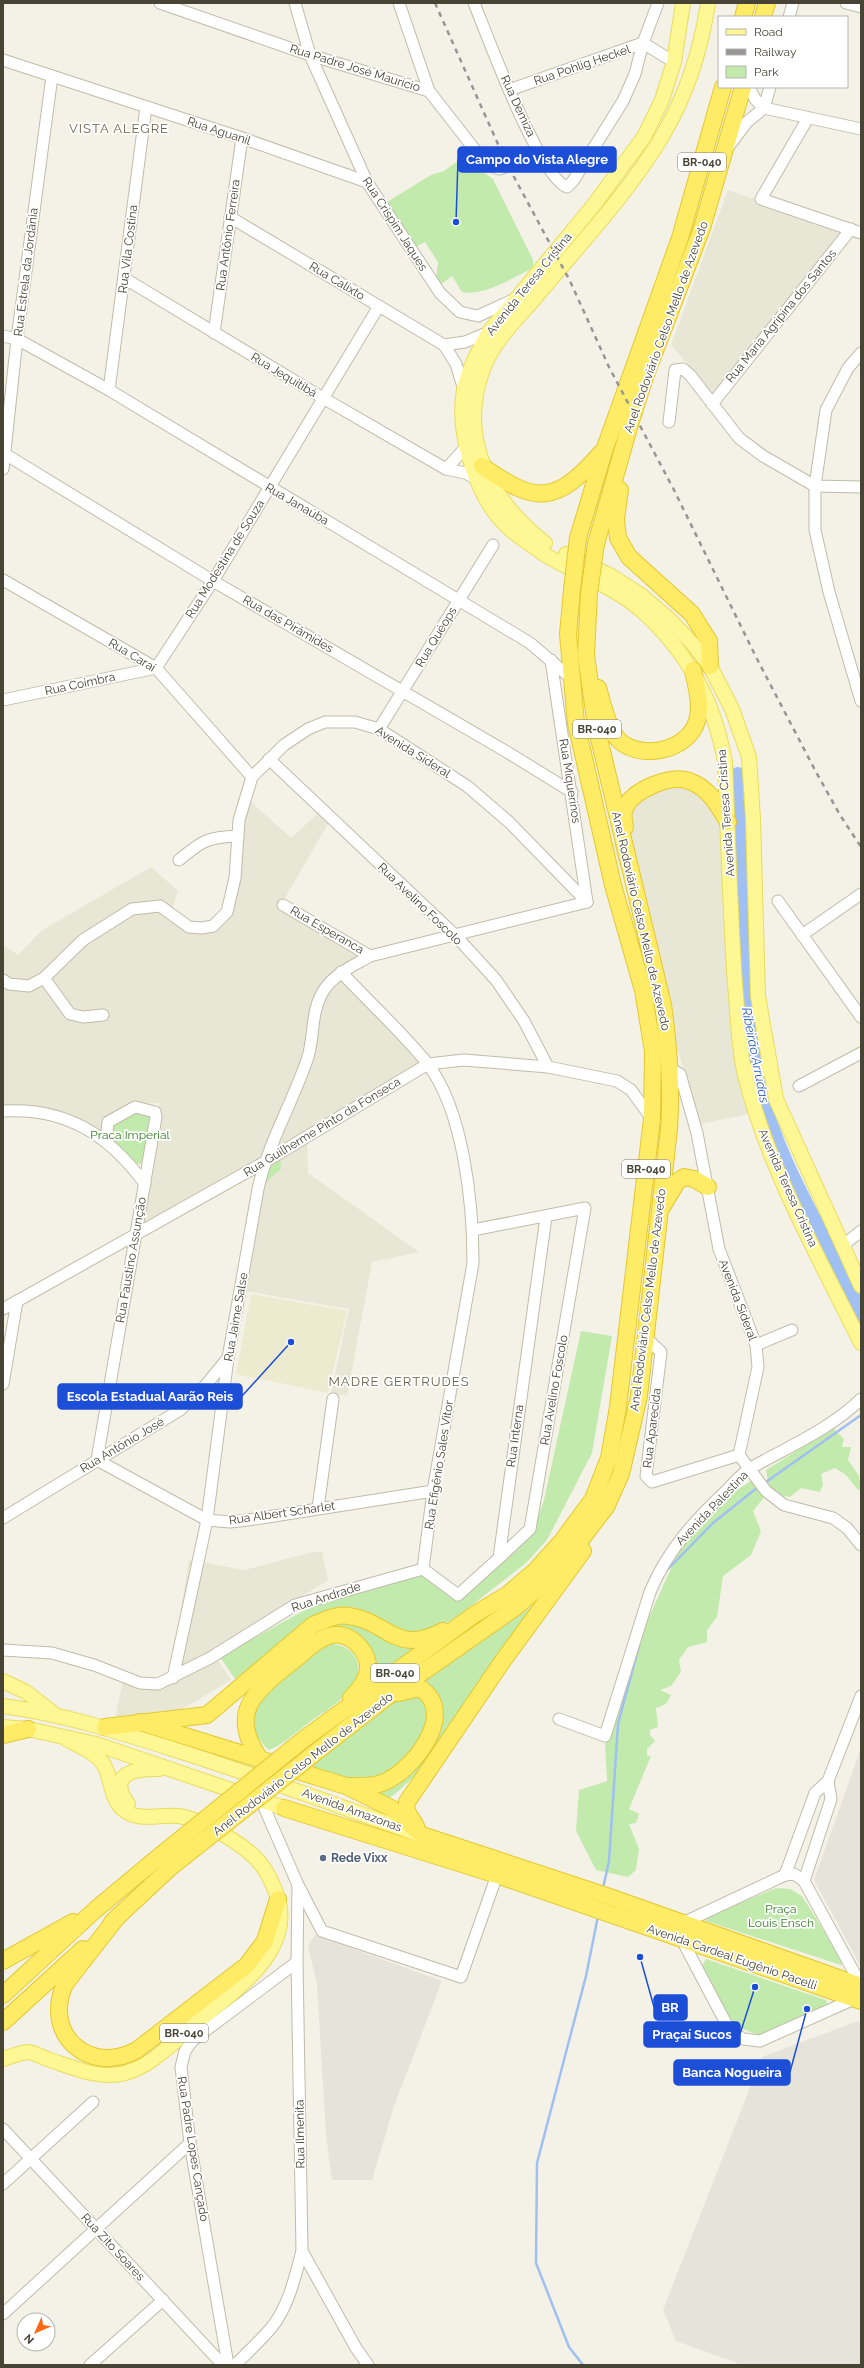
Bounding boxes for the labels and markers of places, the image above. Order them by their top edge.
callout: Campo do Vista Alegre [458,147,616,172]
callout: Escola Estadual Aarão Reis [58,1384,242,1409]
place label: Rede Vixx [331,1851,388,1865]
marker: Rede Vixx [318,1853,328,1863]
callout: BR [654,1995,687,2020]
callout: Praçaí Sucos [644,2022,740,2047]
callout: Banca Nogueira [674,2060,790,2085]

